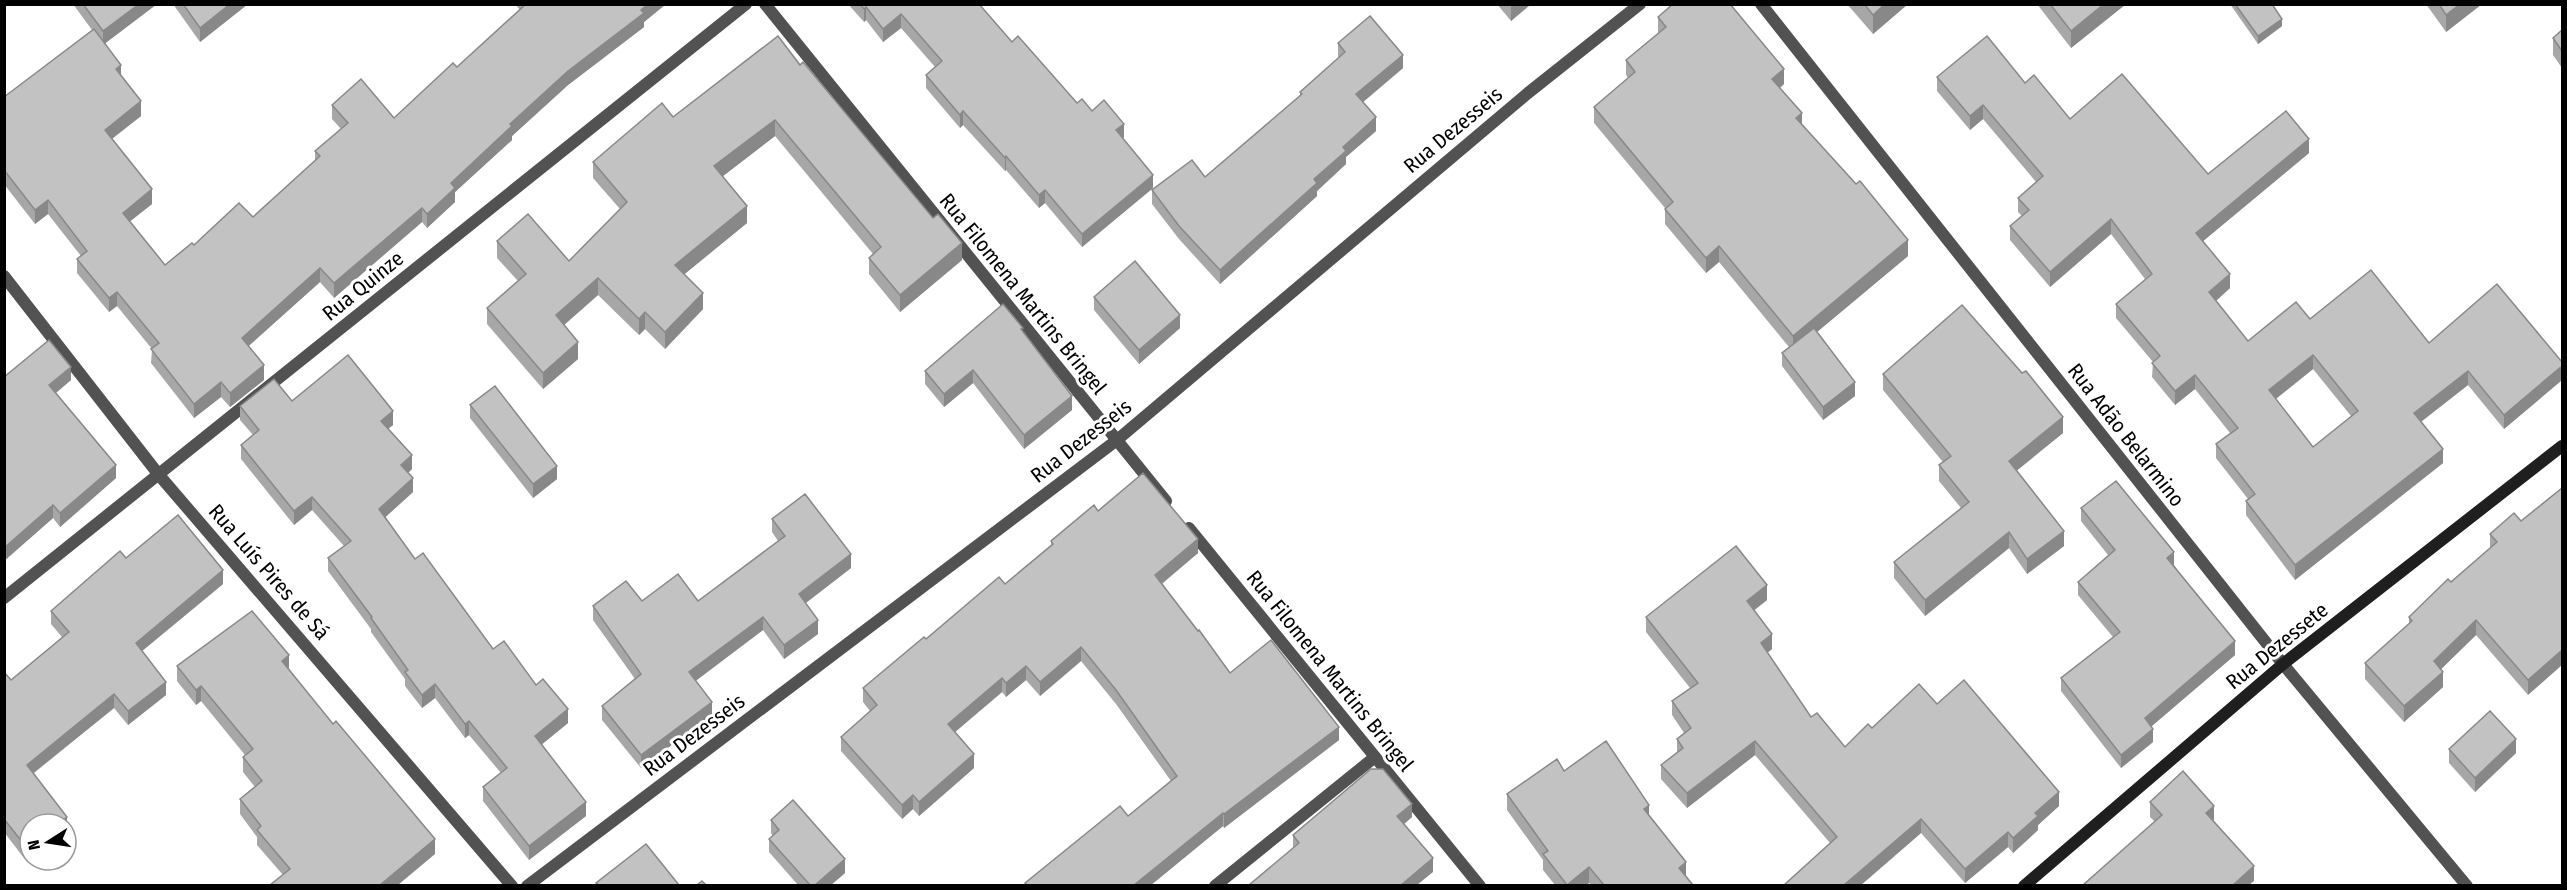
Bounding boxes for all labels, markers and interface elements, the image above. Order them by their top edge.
street label: Rua Dezesseis [1398,81,1508,179]
street label: Rua Filomena Martins Bringel [934,188,1112,400]
street label: Rua Quinze [317,245,409,327]
street label: Rua Adão Belarmino [2062,358,2190,512]
street label: Rua Dezesseis [1025,394,1137,488]
street label: Rua Luís Pires de Sá [203,499,335,645]
street label: Rua Filomena Martins Bringel [1241,565,1419,777]
street label: Rua Dezessete [2221,597,2333,695]
street label: Rua Dezesseis [638,688,750,782]
north arrow [18,812,78,872]
text: N [24,838,44,852]

